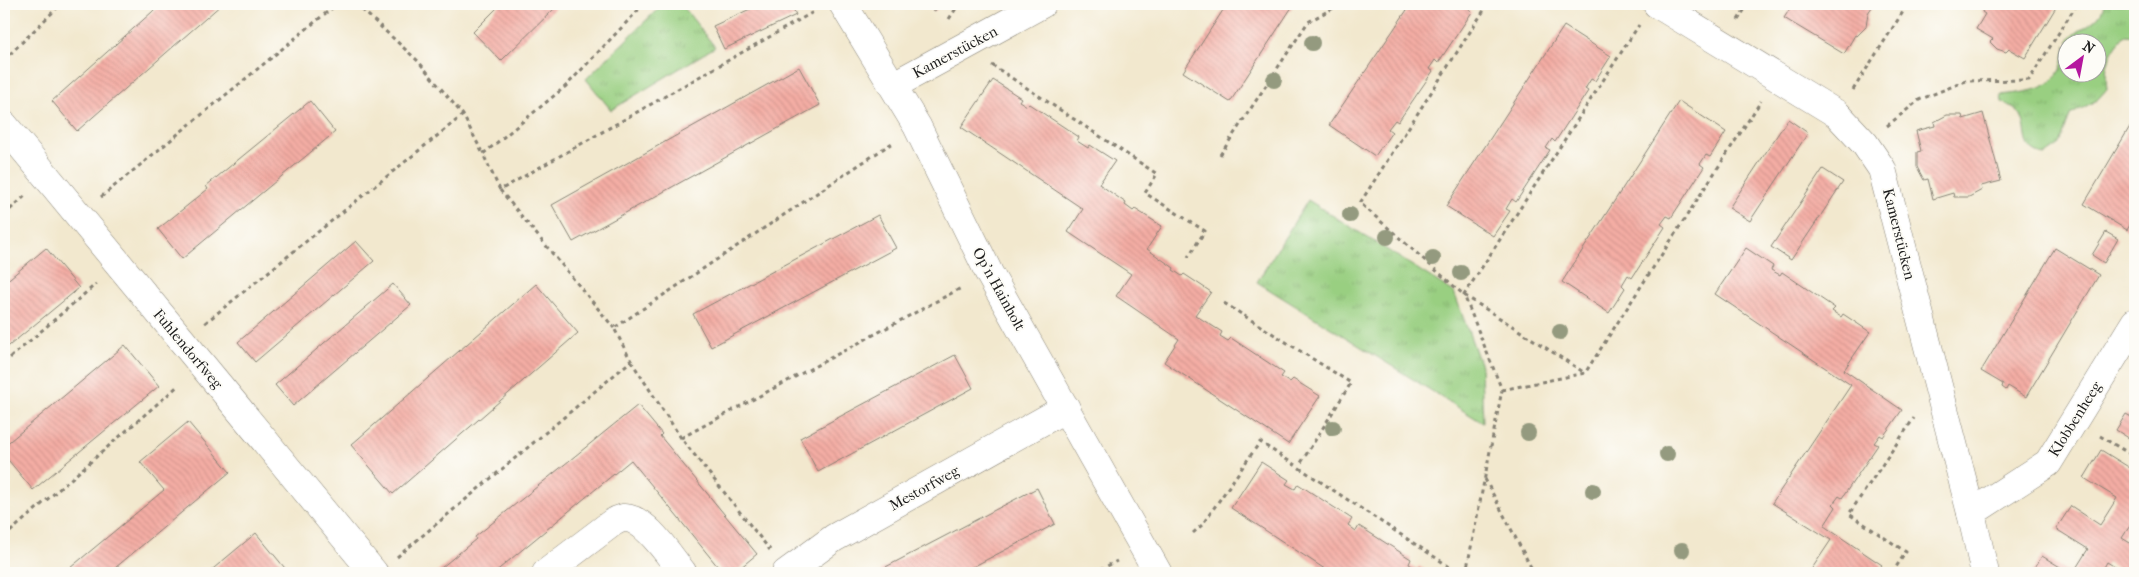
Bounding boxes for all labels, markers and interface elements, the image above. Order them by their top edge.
street label: Kamerstücken [909,22,1001,82]
north arrow [2056,32,2106,82]
text: N [2080,37,2098,58]
street label: Kamerstücken [1879,186,1919,282]
street label: Op'n Hainholt [969,244,1030,334]
street label: Fuhlendorfweg [149,305,227,393]
street label: Klobbenheeg [2045,377,2106,460]
street label: Mestorfweg [886,461,963,515]

